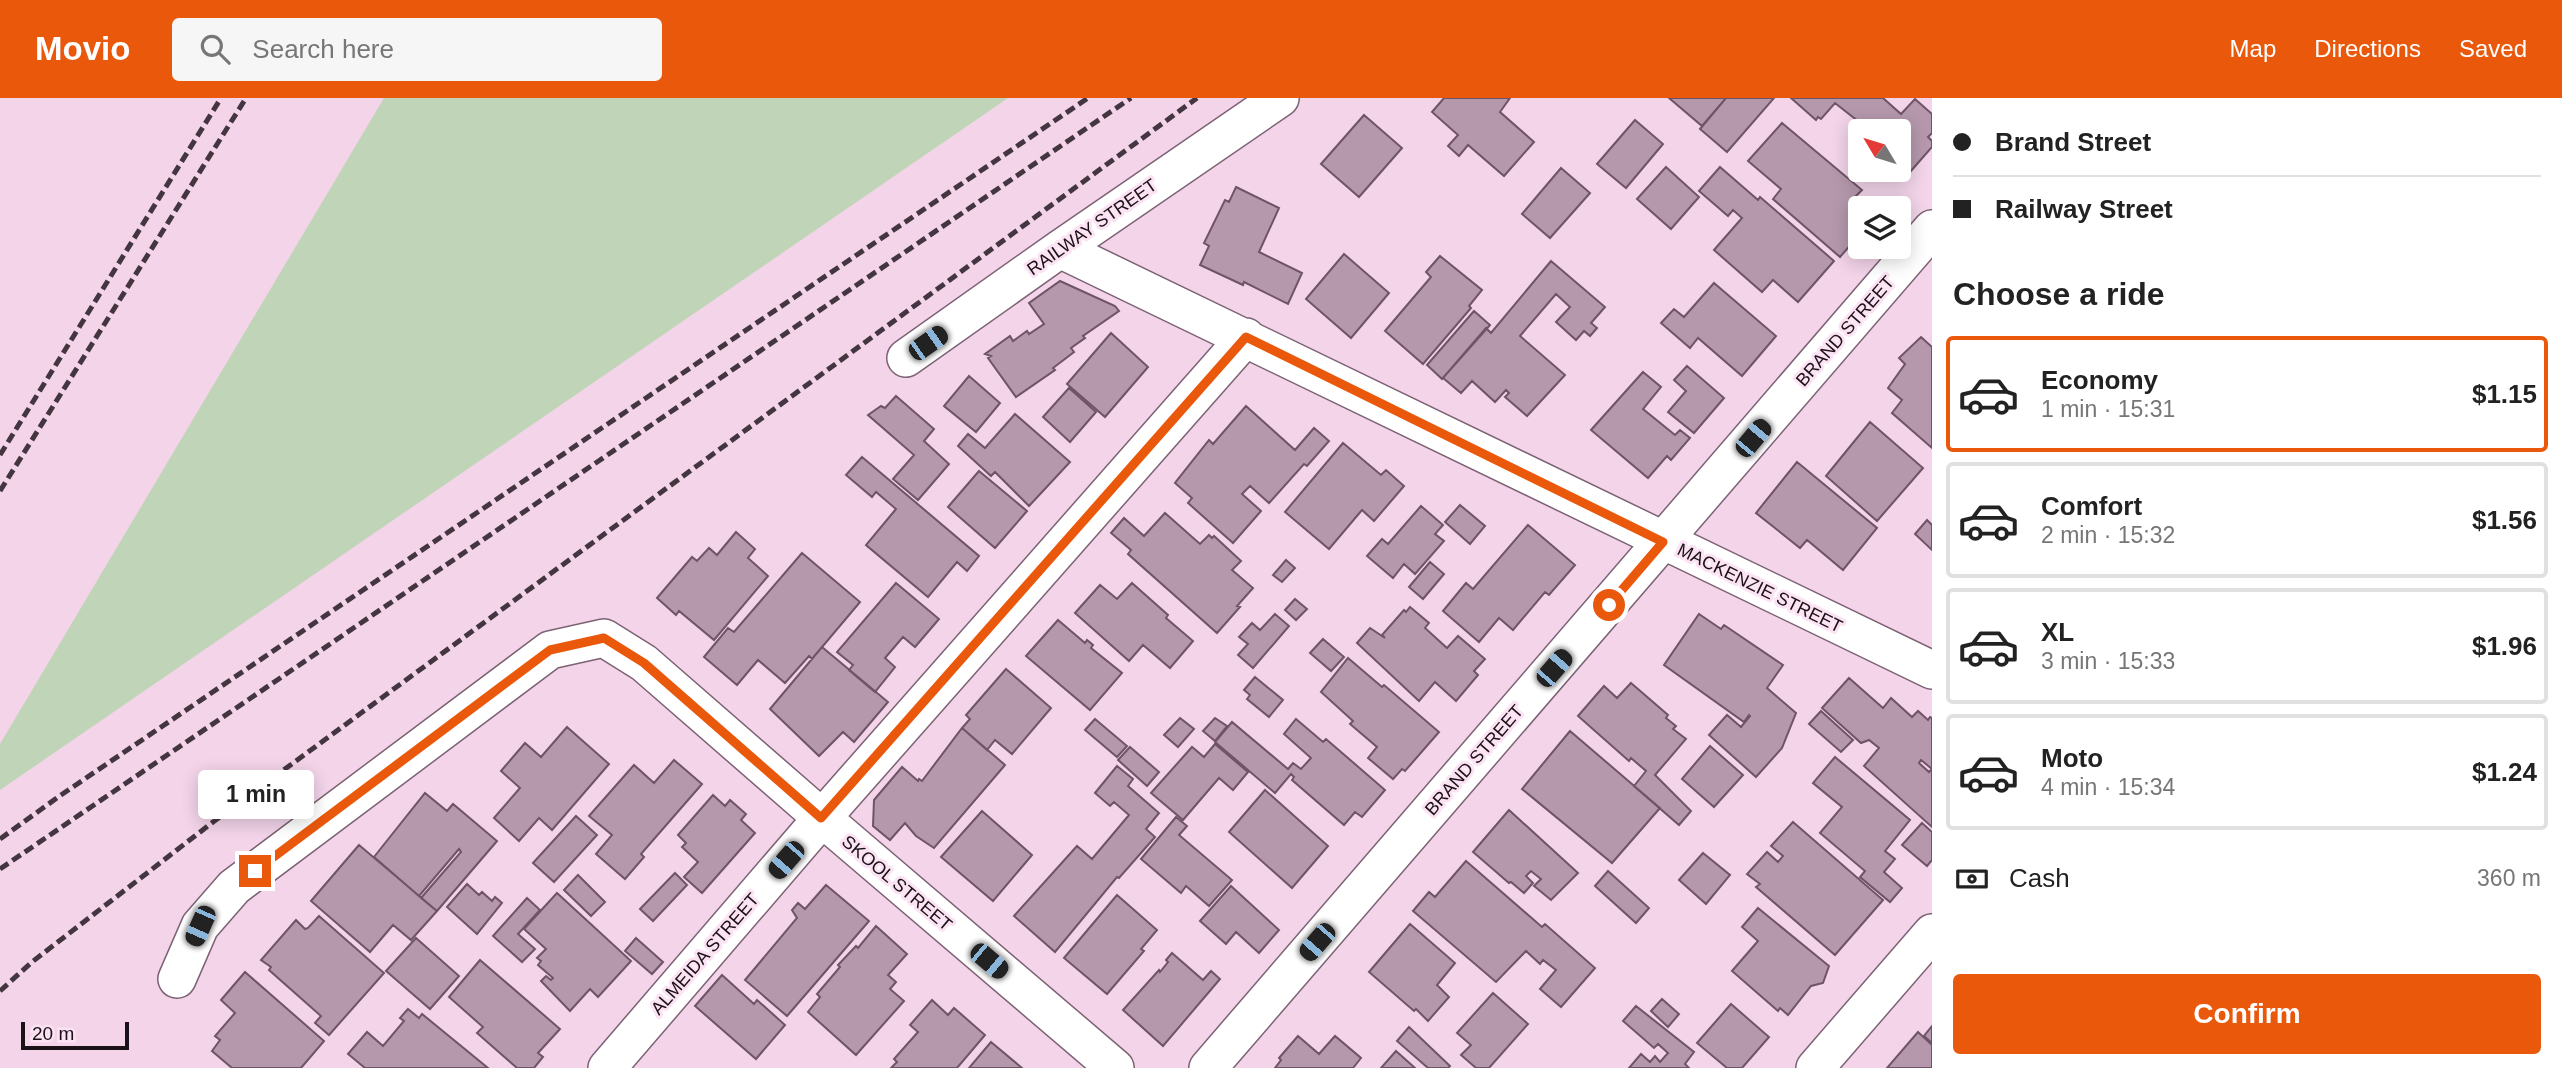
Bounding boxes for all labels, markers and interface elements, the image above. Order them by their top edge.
search box [172,18,662,81]
text: Movio [35,30,130,67]
icon: search [196,30,234,68]
text: Search here [252,34,394,64]
text: Map [2230,35,2276,62]
text: Directions [2314,35,2421,62]
text: Saved [2459,35,2527,62]
north arrow [1848,119,1911,182]
map controls [1848,119,1911,259]
text: Brand Street [1995,127,2151,157]
street label: RAILWAY STREET [1023,175,1161,279]
text: Railway Street [1995,194,2173,224]
button: layers [1848,196,1911,259]
street label: BRAND STREET [1792,272,1898,390]
text: Choose a ride [1953,276,2165,312]
car [905,322,952,364]
icon: car [1957,363,2020,426]
text: Economy [2041,365,2158,395]
text: $1.15 [2472,379,2537,409]
text: 1 min · 15:31 [2041,396,2175,422]
car [1732,415,1775,461]
icon: car [1957,489,2020,552]
text: Comfort [2041,491,2142,521]
text: $1.56 [2472,505,2537,535]
text: 2 min · 15:32 [2041,522,2175,548]
street label: MACKENZIE STREET [1674,539,1846,637]
route start [1593,589,1625,621]
icon: car [1957,615,2020,678]
text: XL [2041,617,2074,647]
text: $1.96 [2472,631,2537,661]
car [1533,645,1576,691]
text: 3 min · 15:33 [2041,648,2175,674]
street label: BRAND STREET [1421,701,1527,819]
icon: car [1957,741,2020,804]
text: Moto [2041,743,2103,773]
text: $1.24 [2472,757,2537,787]
callout: 1 min [197,770,313,818]
text: 4 min · 15:34 [2041,774,2175,800]
text: 1 min [226,781,286,807]
street label: SKOOL STREET [838,831,956,935]
car [765,837,808,883]
route end [239,855,271,887]
icon: cash [1953,860,1991,898]
text: Cash [2009,863,2070,893]
text: 360 m [2477,865,2541,891]
street label: ALMEIDA STREET [647,889,763,1019]
car [182,903,219,949]
car [1296,919,1339,965]
car [967,939,1012,983]
button: Confirm [1953,974,2541,1054]
scale bar [21,1019,130,1051]
text: 20 m [32,1023,74,1044]

